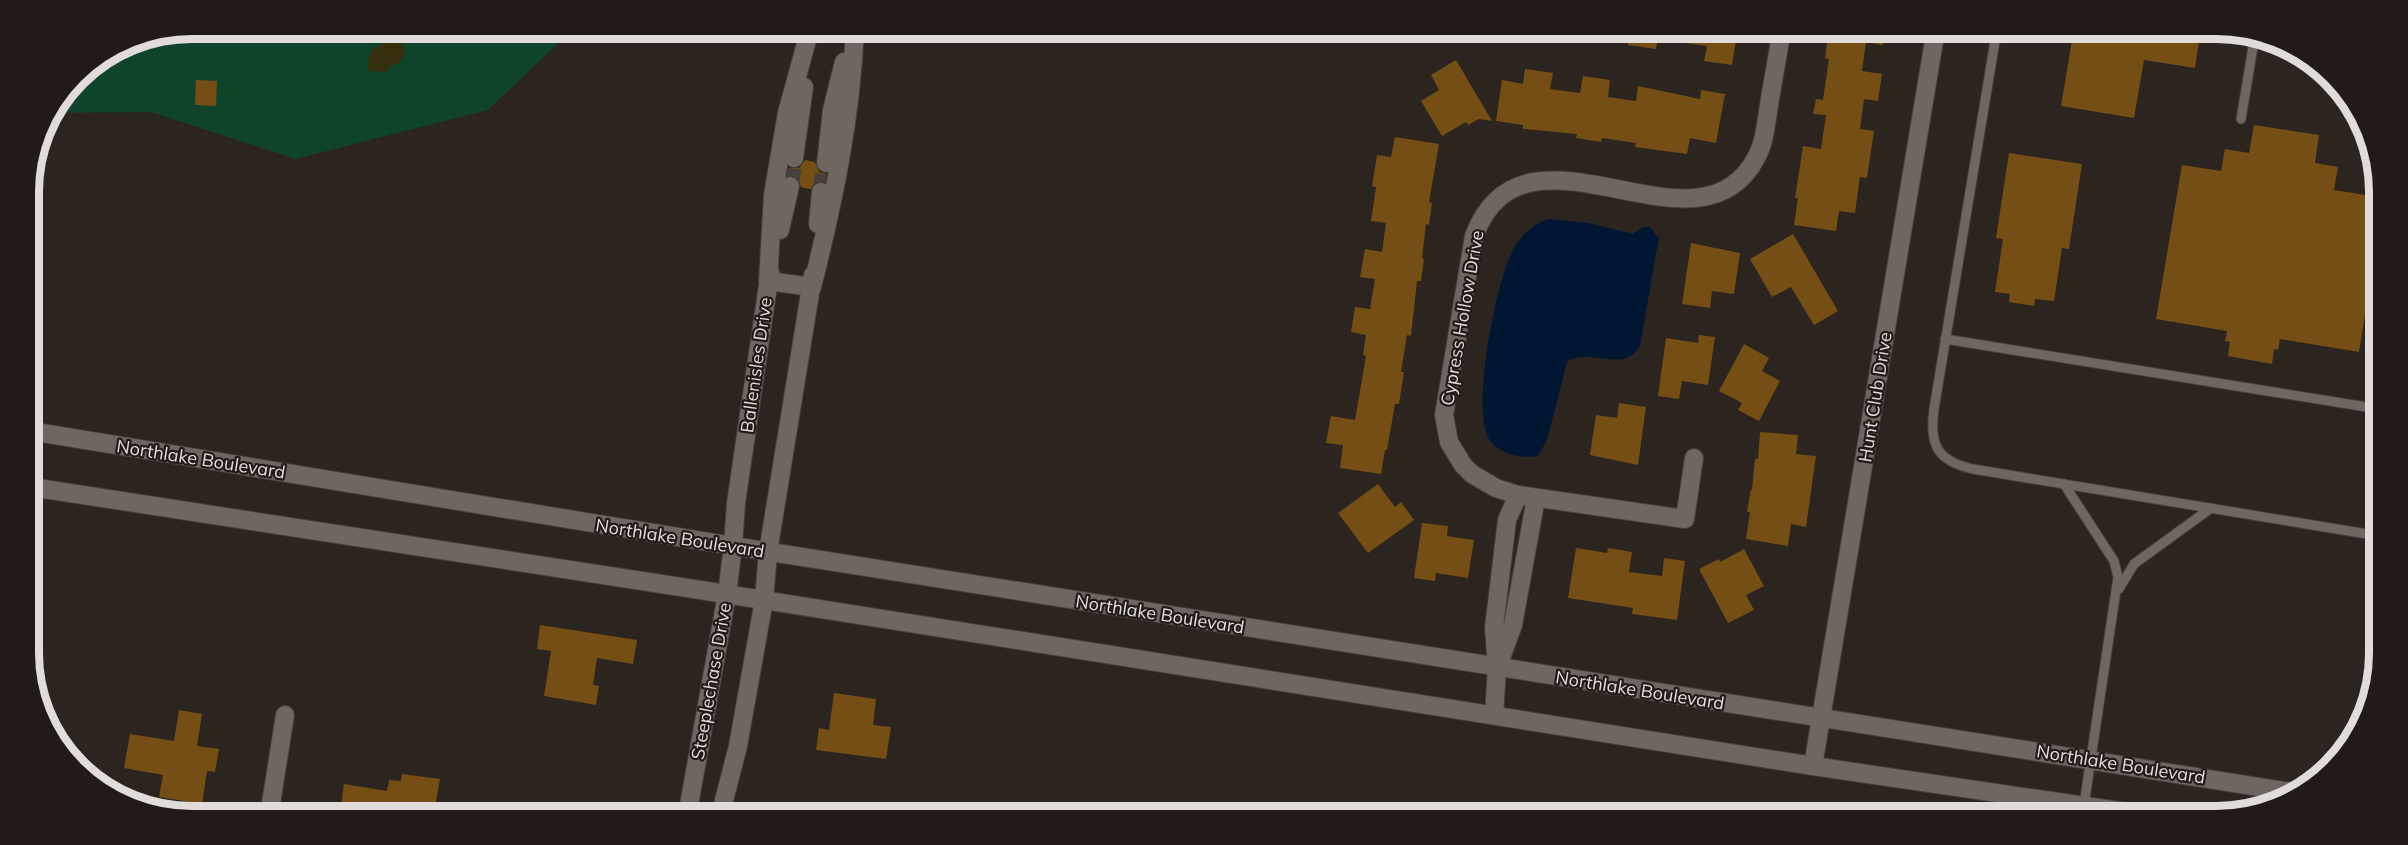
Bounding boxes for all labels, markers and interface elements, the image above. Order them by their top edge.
street label: Cypress Hollow Drive [1435,229,1489,407]
street label: Ballenisles Drive [735,296,777,434]
street label: Hunt Club Drive [1853,330,1897,464]
street label: Northlake Boulevard [115,434,287,484]
street label: Northlake Boulevard [594,513,766,563]
street label: Northlake Boulevard [1074,589,1246,639]
street label: Steeplechase Drive [686,601,736,761]
street label: Northlake Boulevard [1554,665,1726,715]
street label: Northlake Boulevard [2035,739,2207,789]

